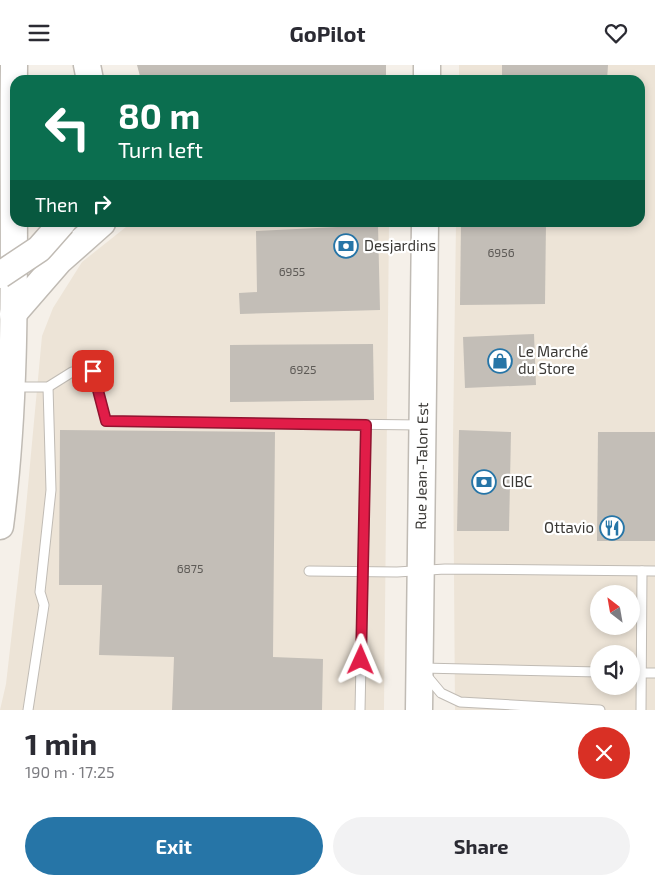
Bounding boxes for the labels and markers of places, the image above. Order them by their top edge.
bank icon: Desjardins [333,233,359,259]
place label: Desjardins [364,236,436,255]
place label: Le Marché du Store [518,342,588,377]
shop icon: Le Marché du Store [487,348,513,374]
pin [72,350,114,392]
bank icon: CIBC [471,469,497,495]
place label: CIBC [502,472,533,490]
restaurant icon: Ottavio [599,515,625,541]
place label: Ottavio [544,518,594,536]

